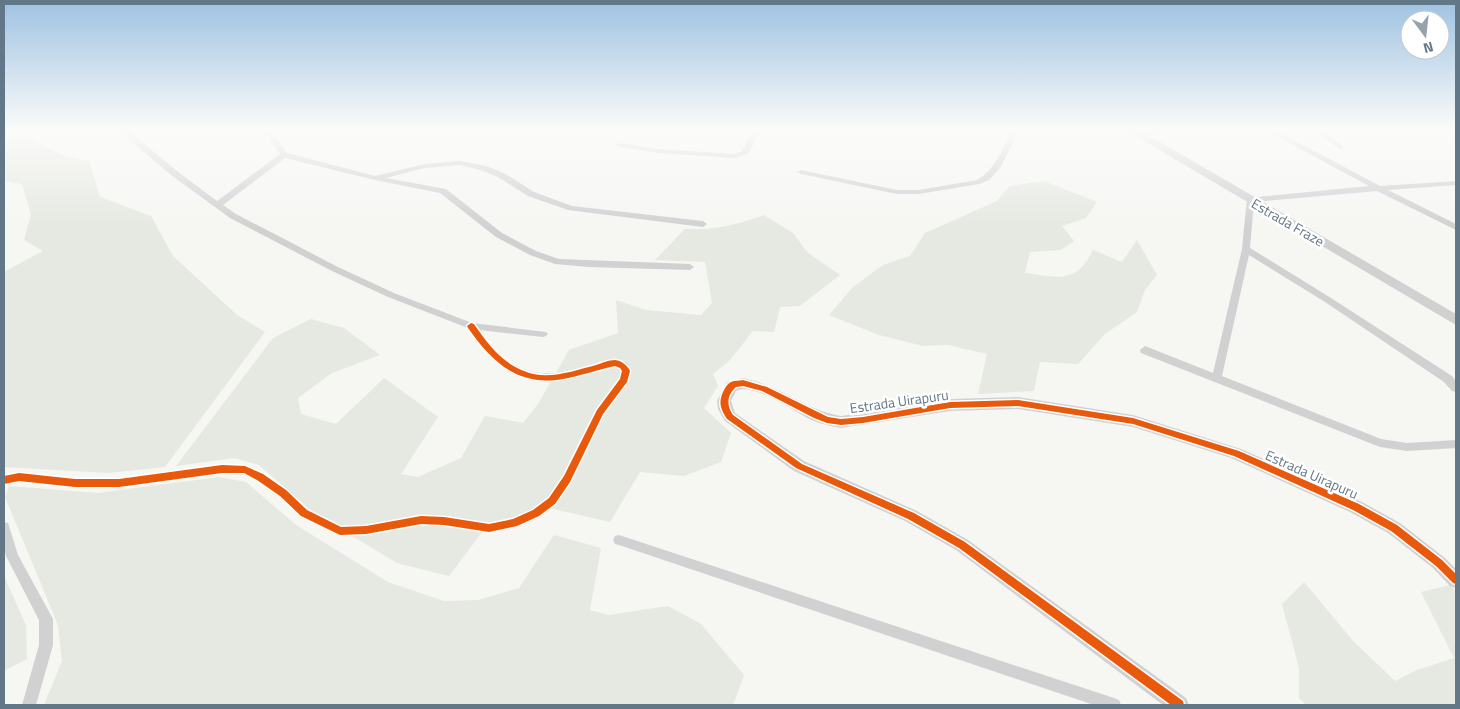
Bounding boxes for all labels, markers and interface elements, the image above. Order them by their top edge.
north arrow [1400,10,1450,60]
text: N [1421,37,1436,59]
street label: Estrada Fraze [1248,193,1328,251]
street label: Estrada Uirapuru [848,384,950,418]
street label: Estrada Uirapuru [1262,444,1362,504]

